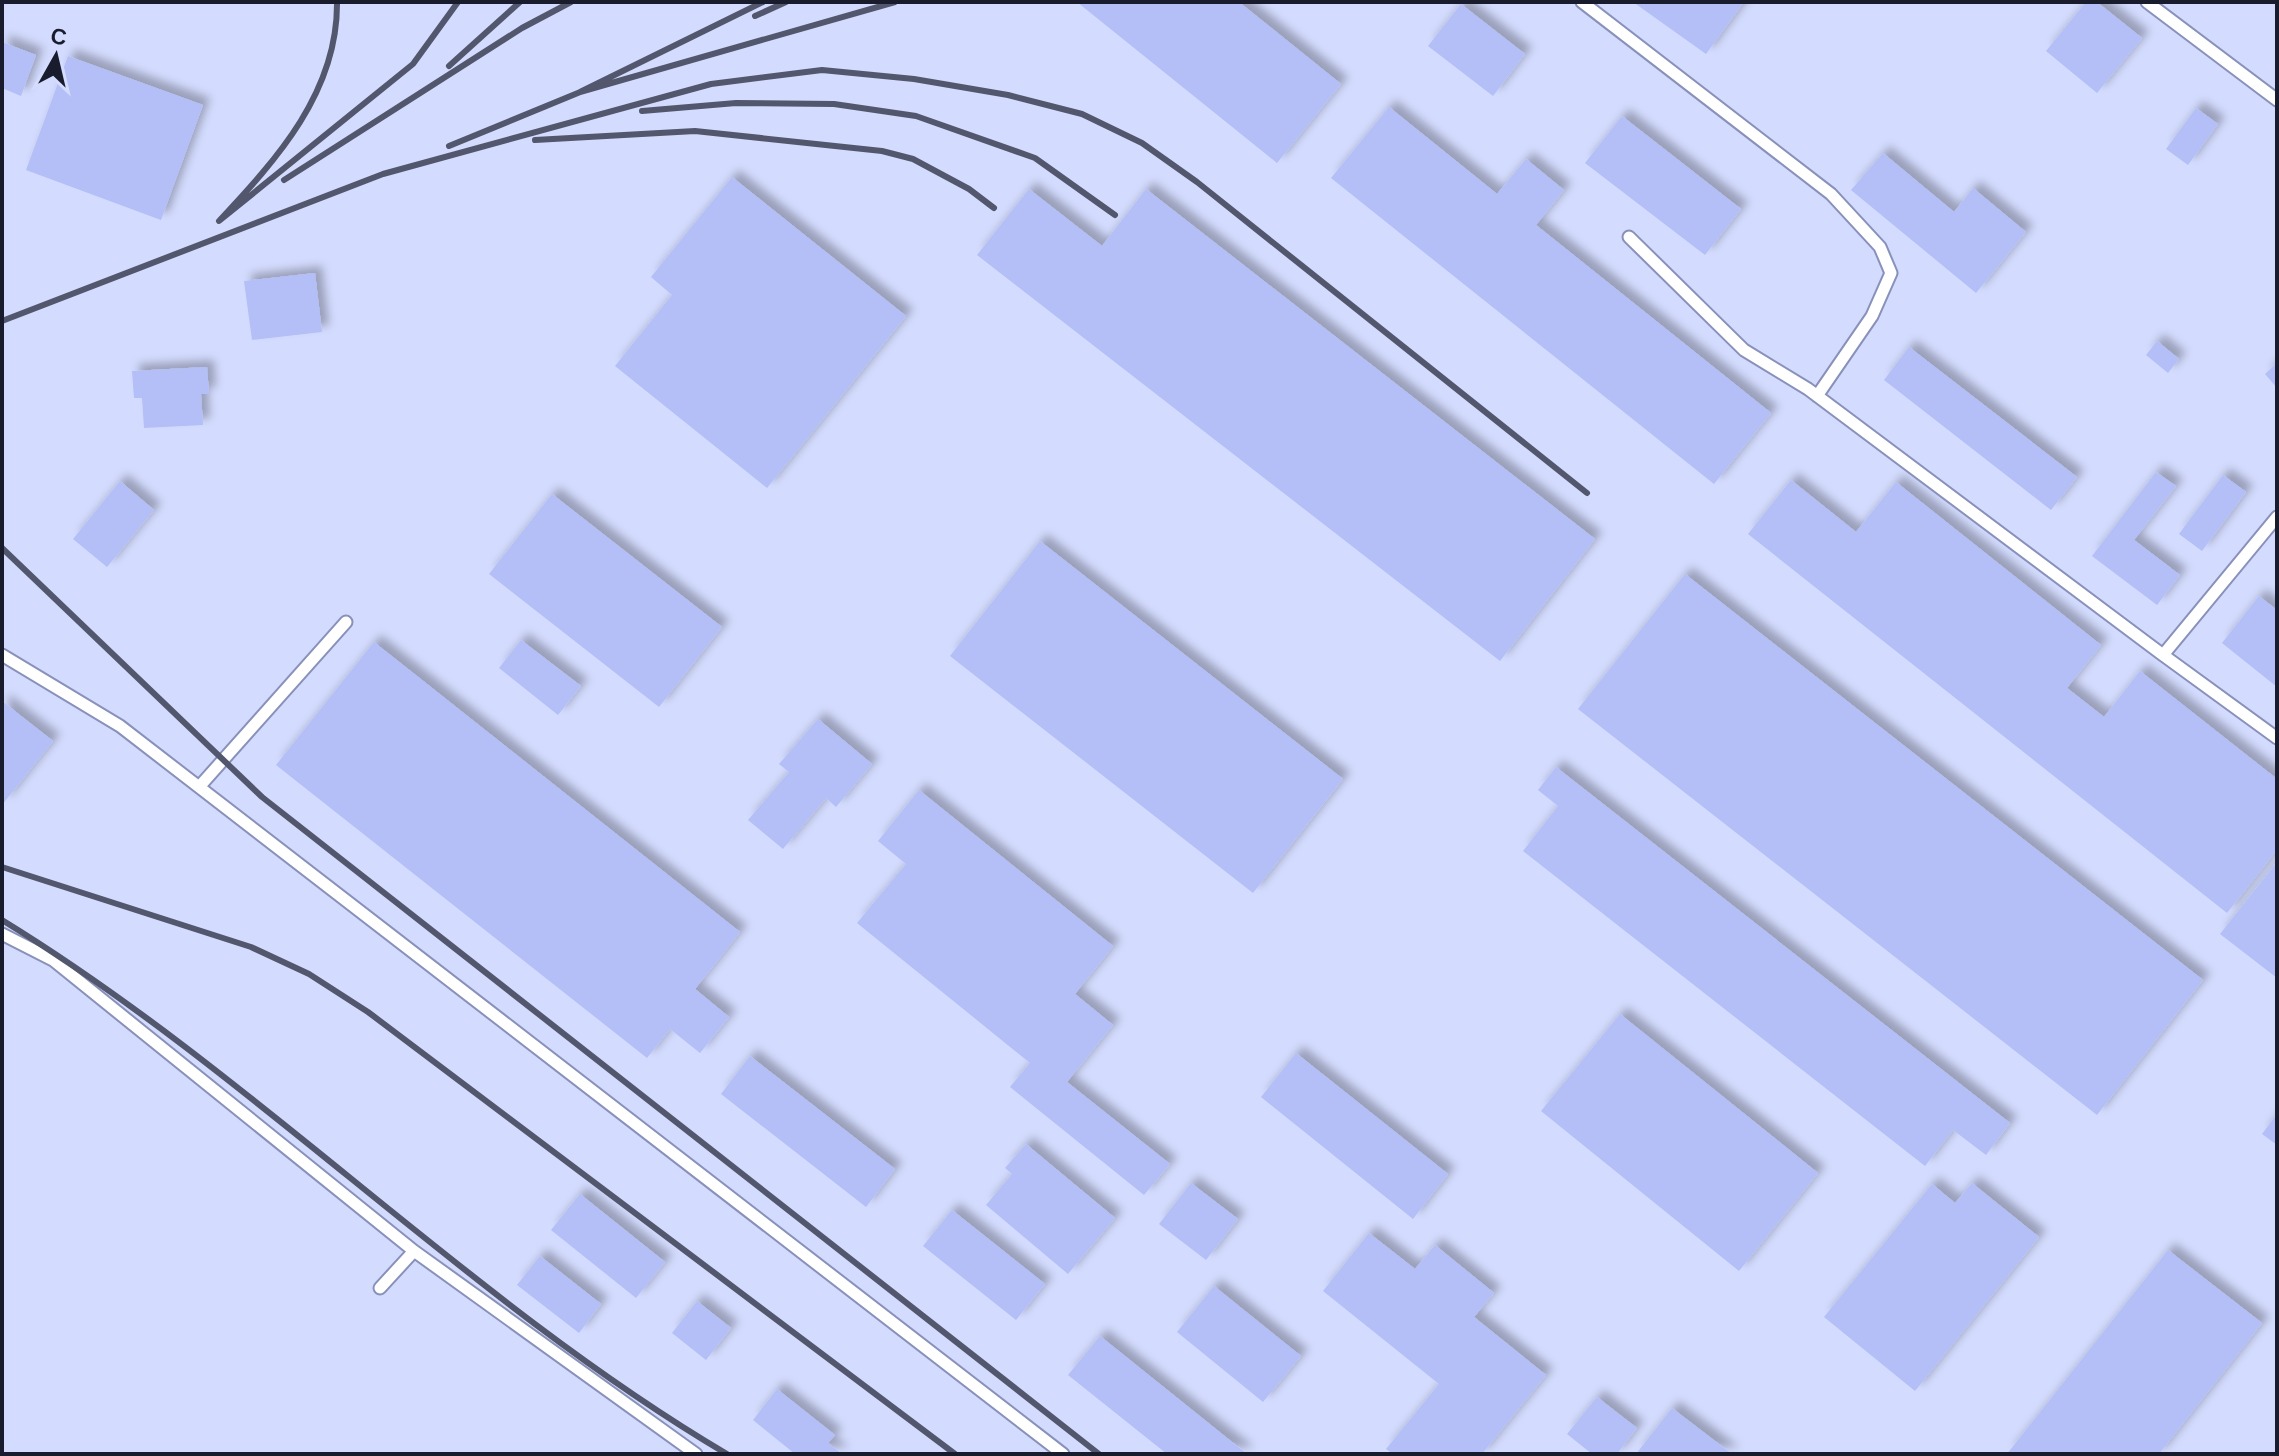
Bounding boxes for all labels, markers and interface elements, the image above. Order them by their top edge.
north arrow [16,16,96,96]
text: С [49,23,68,50]

